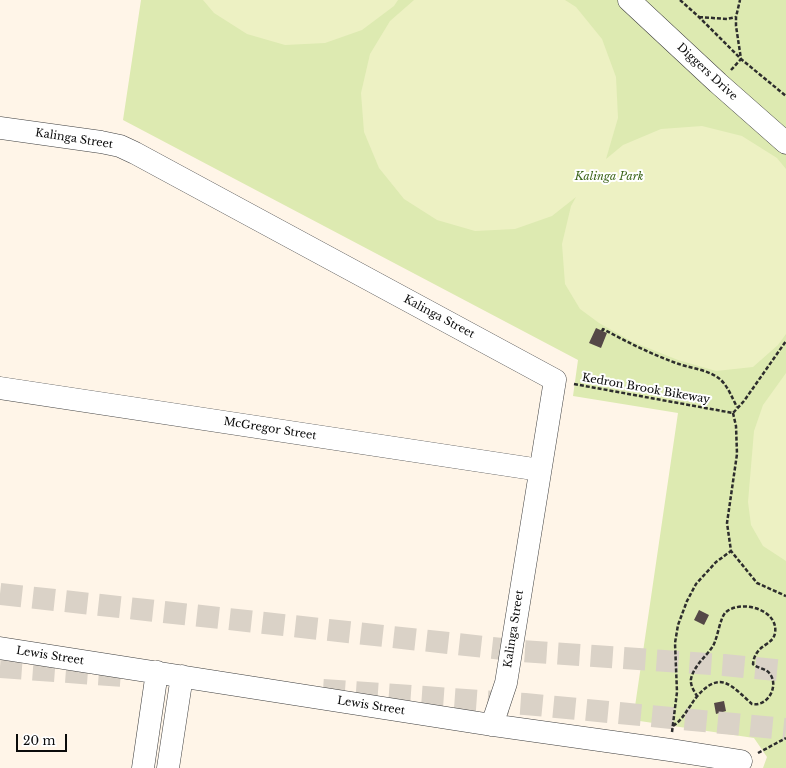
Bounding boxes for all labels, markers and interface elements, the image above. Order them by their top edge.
street label: Diggers Drive [674,41,740,103]
street label: Kalinga Street [34,126,114,152]
park label: Kalinga Park [575,170,643,184]
street label: Kalinga Street [401,293,477,341]
street label: Kedron Brook Bikeway [581,371,711,407]
street label: McGregor Street [223,415,317,443]
street label: Kalinga Street [501,589,527,669]
street label: Lewis Street [15,644,85,668]
street label: Lewis Street [336,694,406,718]
scale bar [18,726,69,752]
text: 20 m [23,733,55,748]

